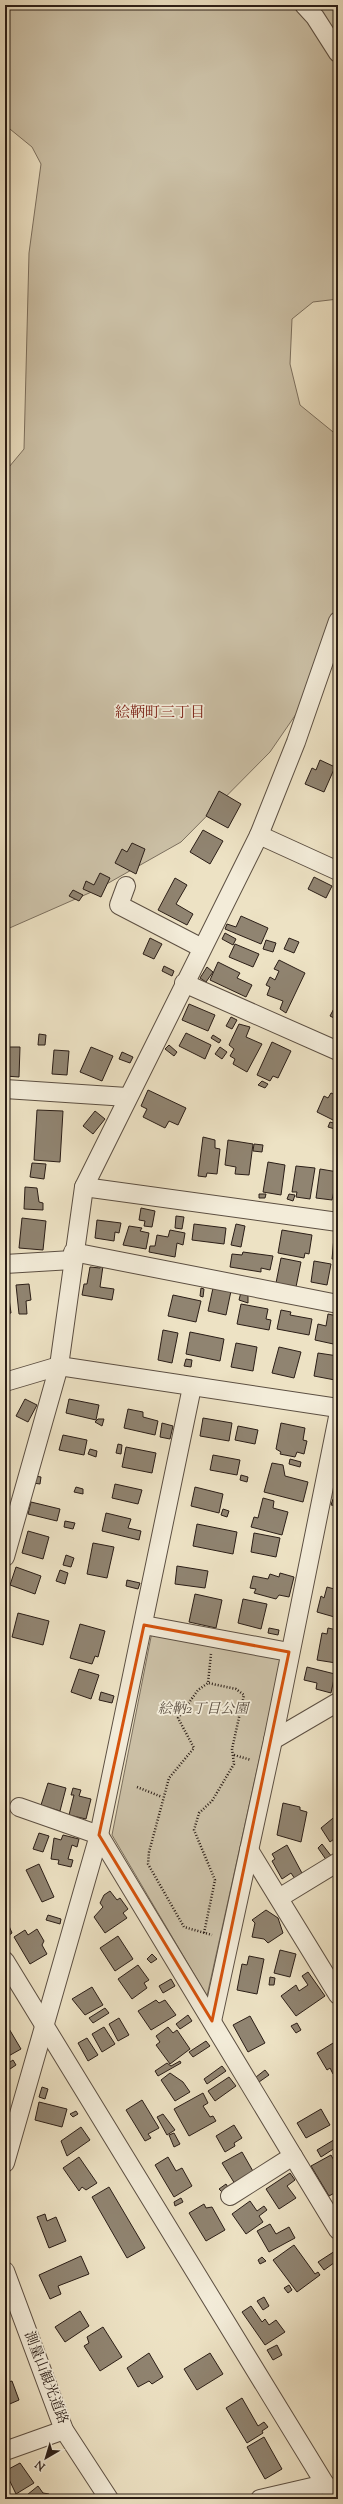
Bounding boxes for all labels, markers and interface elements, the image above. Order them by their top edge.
district label: 絵鞆町三丁目 [115,703,205,724]
park label: 絵靹2丁目公園 [158,1700,250,1720]
street label: 測量山観光道路 [18,2329,72,2427]
north arrow [26,2438,66,2478]
text: N [32,2456,50,2475]

